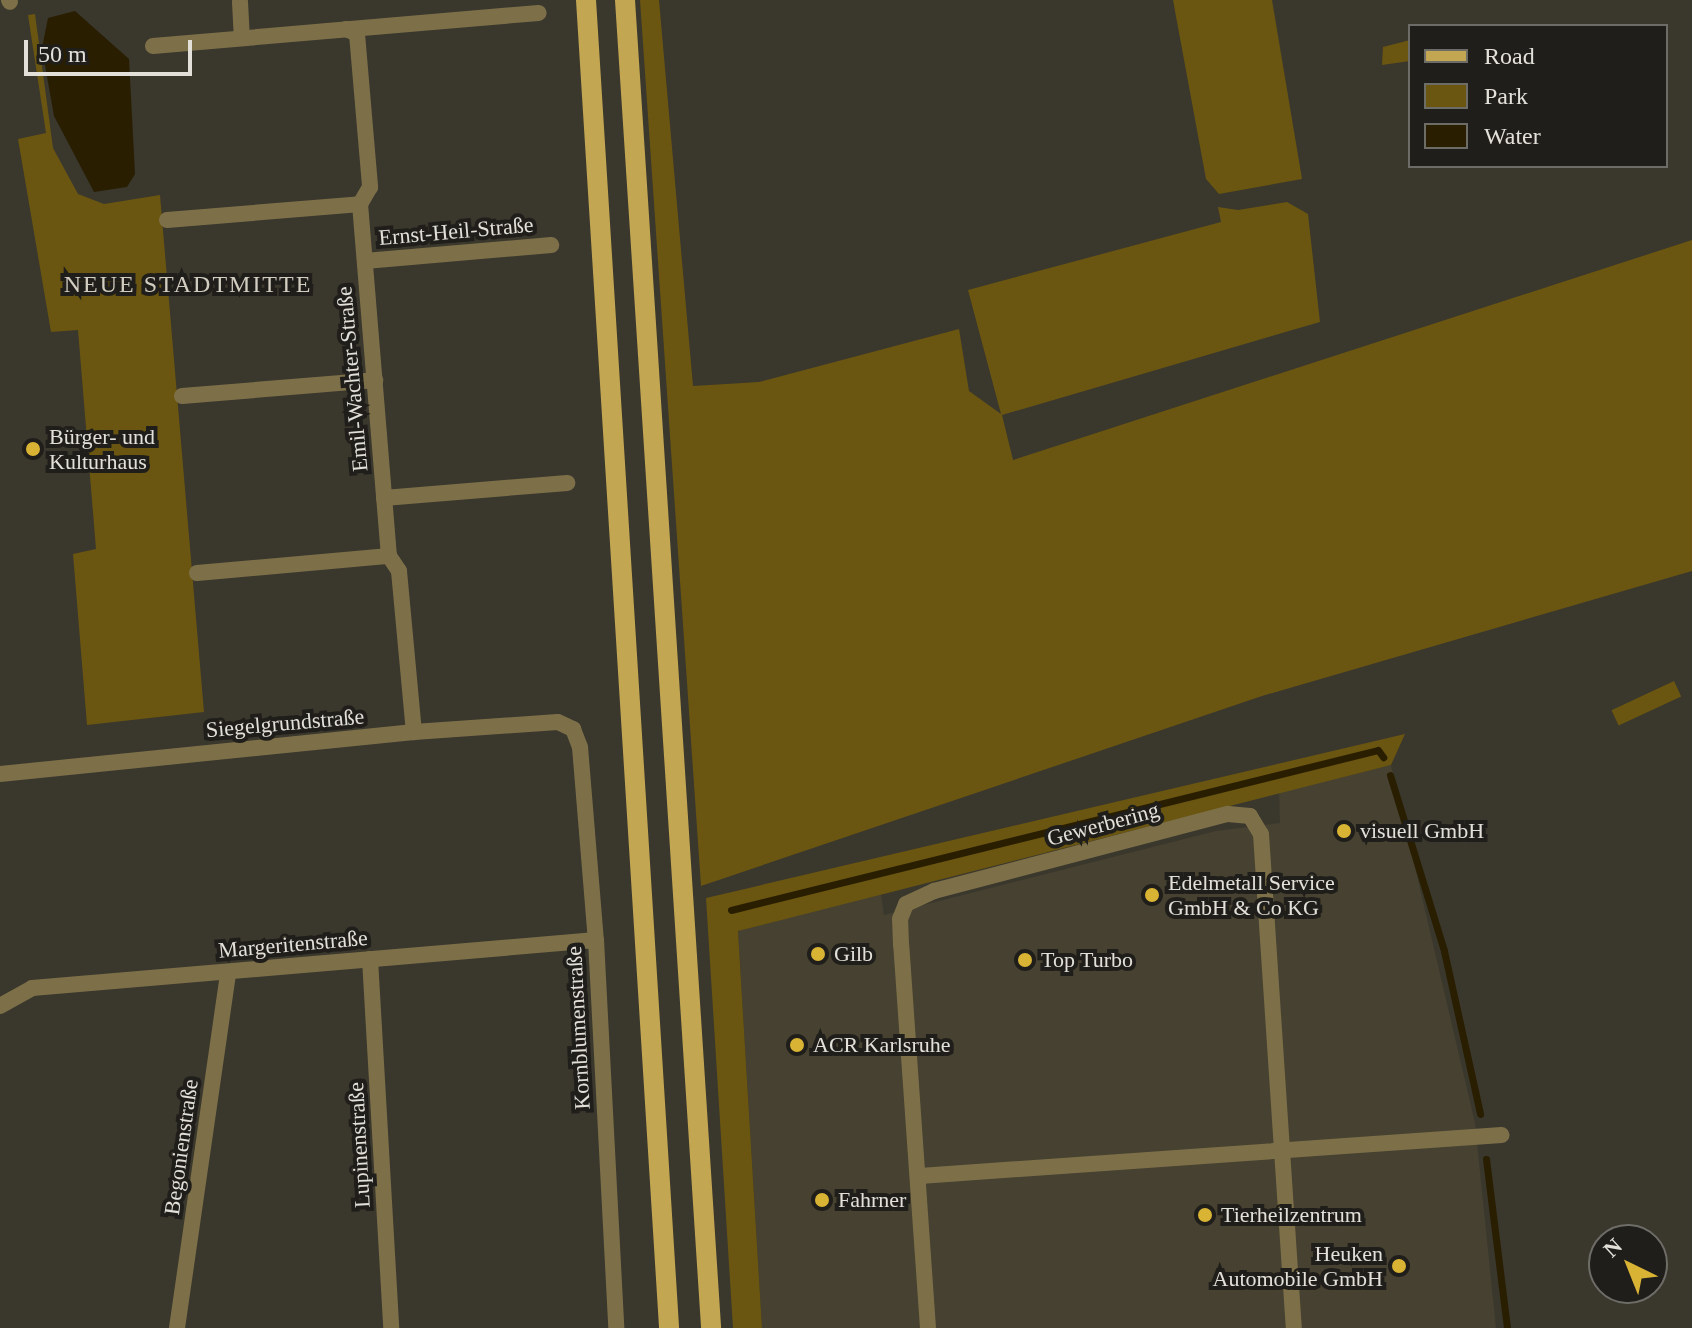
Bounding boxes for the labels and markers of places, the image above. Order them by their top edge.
place label: Bürger- und Kulturhaus [49,423,155,474]
marker: Bürger- und Kulturhaus [24,440,42,458]
place label: visuell GmbH [1360,818,1484,844]
marker: visuell GmbH [1335,822,1353,840]
place label: Edelmetall Service GmbH & Co KG [1168,869,1335,920]
marker: Edelmetall Service GmbH & Co KG [1143,886,1161,904]
place label: Gilb [834,941,873,967]
marker: Gilb [809,945,827,963]
place label: Top Turbo [1041,947,1133,973]
marker: Top Turbo [1016,951,1034,969]
place label: ACR Karlsruhe [813,1032,950,1058]
marker: ACR Karlsruhe [788,1036,806,1054]
place label: Fahrner [838,1187,906,1213]
marker: Fahrner [813,1191,831,1209]
place label: Tierheilzentrum [1221,1202,1362,1228]
marker: Tierheilzentrum [1196,1206,1214,1224]
place label: Heuken Automobile GmbH [1213,1240,1383,1292]
marker: Heuken Automobile GmbH [1390,1257,1408,1275]

